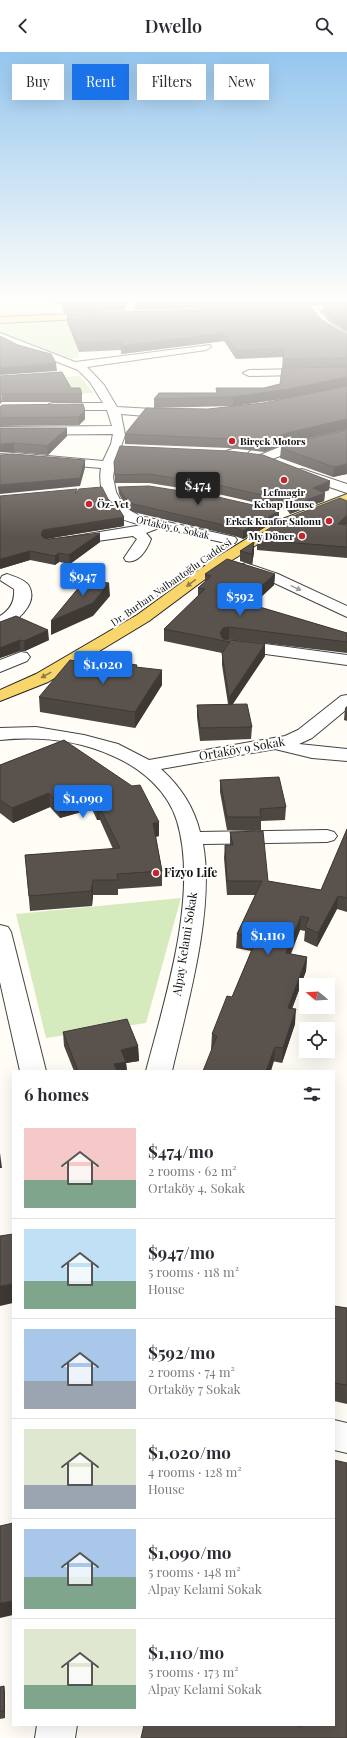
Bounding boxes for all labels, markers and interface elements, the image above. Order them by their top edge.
text: Dwello [145,14,202,38]
icon: back [12,15,34,37]
icon: search [313,15,335,37]
chip: Buy [12,64,64,100]
chip: Rent [72,64,129,100]
chip: Filters [137,64,206,100]
chip: New [214,64,269,100]
place label: Birçek Motors [240,434,306,448]
marker: Birçek Motors [227,436,237,446]
pin: $474 [174,472,222,506]
marker: Lefmagir Kebap House [279,475,289,485]
text: $474 [185,476,211,493]
place label: Lefmagir Kebap House [254,485,314,511]
place label: Öz-Vet [97,497,129,511]
marker: Öz-Vet [84,499,94,509]
street label: Ortaköy 6. Sokak [135,512,212,542]
place label: Erkek Kuafōr Salonu [226,514,321,528]
marker: Erkek Kuafōr Salonu [324,516,334,526]
place label: My Döner [248,529,294,543]
marker: My Döner [297,531,307,541]
street label: Dr. Burhan Nalbantoğlu Caddesi [108,535,234,629]
pin: $947 [59,563,107,597]
text: $947 [69,567,97,584]
one-way arrow [185,579,196,587]
pin: $592 [216,583,264,617]
one-way arrow [290,585,302,591]
text: $592 [226,587,254,604]
pin: $1,020 [70,651,136,685]
text: $1,020 [83,655,123,672]
one-way arrow [40,672,52,679]
street label: Ortaköy 9 Sokak [198,733,286,763]
pin: $1,090 [50,785,116,819]
text: $1,090 [63,789,103,806]
place label: Fizyo Life [164,864,217,880]
marker: Fizyo Life [151,868,161,878]
street label: Alpay Kelami Sokak [168,890,200,998]
pin: $1,110 [235,922,301,956]
text: $1,110 [251,926,285,943]
north arrow [299,978,335,1014]
map controls [299,978,335,1058]
button: locate [299,1022,335,1058]
text: 6 homes [24,1083,89,1105]
icon: filters [301,1083,323,1105]
text: $474/mo [148,1140,214,1162]
icon: home [56,1144,104,1192]
text: 2 rooms · 62 m² [148,1162,237,1179]
text: Ortaköy 4. Sokak [148,1179,245,1196]
text: $947/mo [148,1241,215,1263]
icon: home [56,1245,104,1293]
text: 5 rooms · 118 m² [148,1263,239,1280]
text: House [148,1280,185,1297]
text: $592/mo [148,1341,215,1363]
icon: home [56,1345,104,1393]
text: 2 rooms · 74 m² [148,1363,235,1380]
text: Ortaköy 7 Sokak [148,1380,241,1397]
text: $1,020/mo [148,1441,231,1463]
icon: home [56,1445,104,1493]
text: 4 rooms · 128 m² [148,1463,242,1480]
text: House [148,1480,185,1497]
text: $1,090/mo [148,1541,231,1563]
icon: home [56,1545,104,1593]
text: 5 rooms · 148 m² [148,1563,241,1580]
text: Alpay Kelami Sokak [148,1580,262,1597]
text: $1,110/mo [148,1641,224,1663]
icon: home [56,1645,104,1693]
text: 5 rooms · 173 m² [148,1663,239,1680]
text: Alpay Kelami Sokak [148,1680,262,1697]

